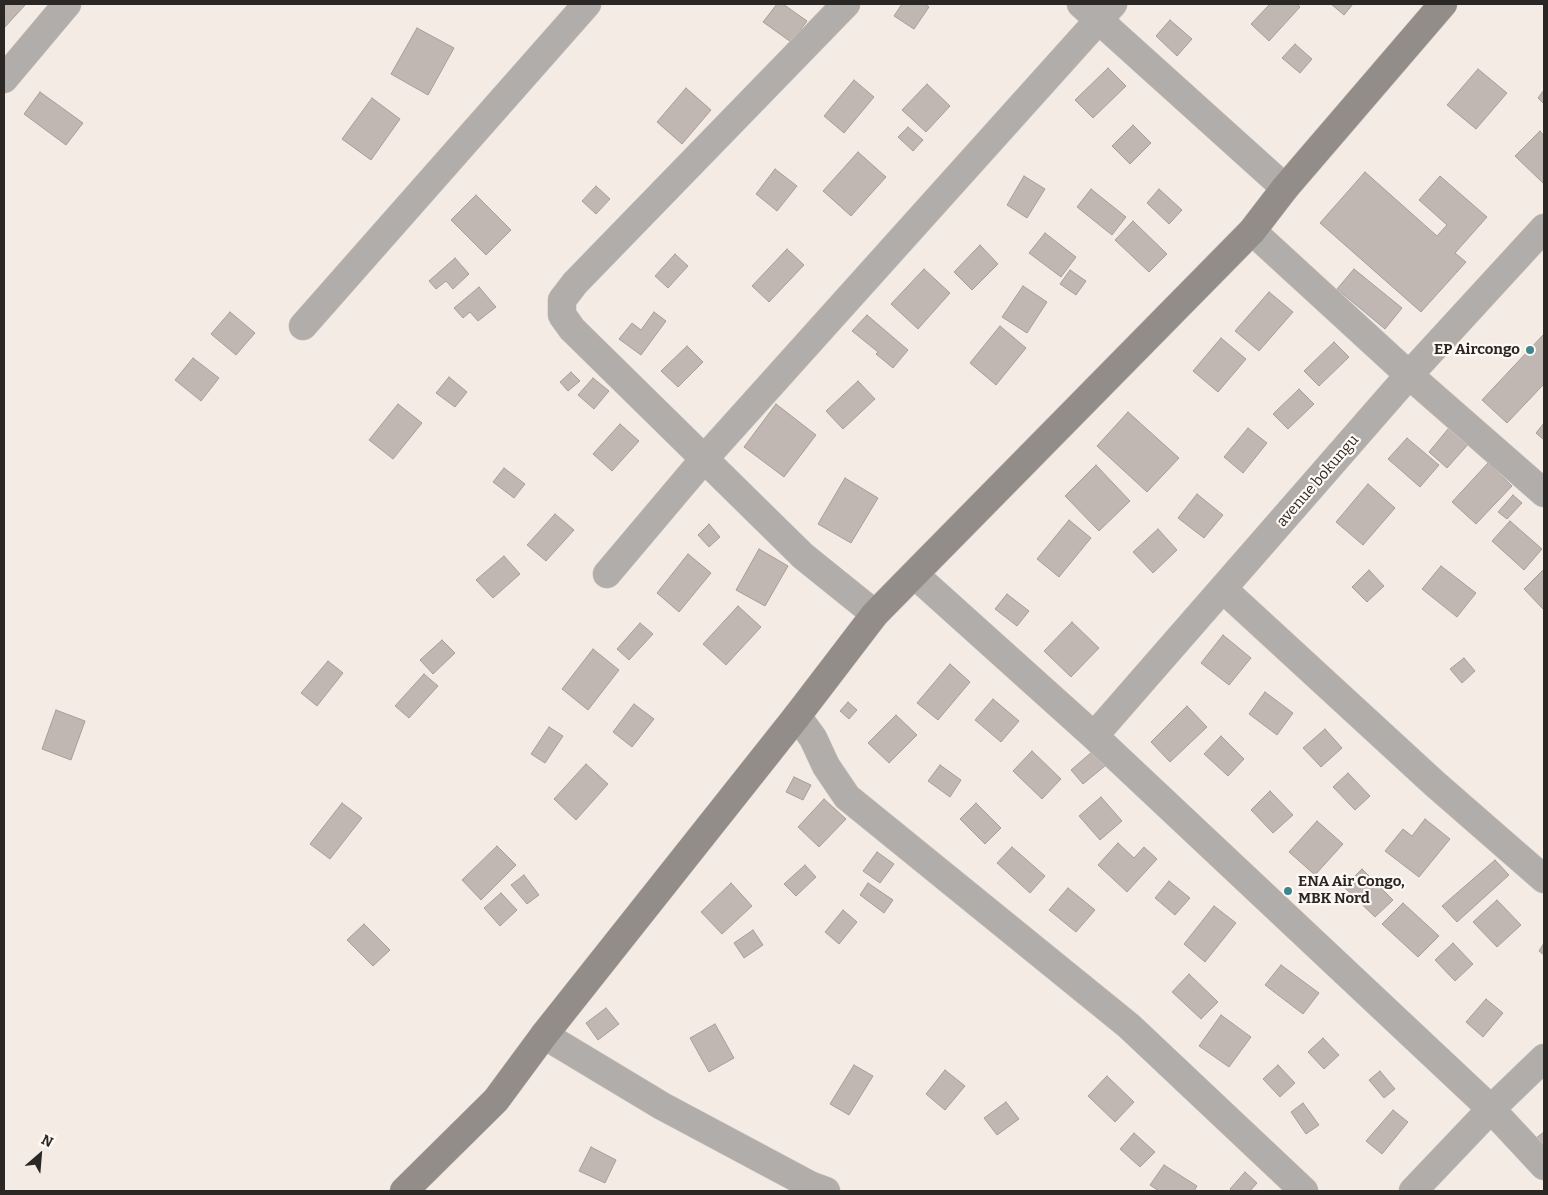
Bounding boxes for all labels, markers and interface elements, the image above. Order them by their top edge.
place label: EP Aircongo [1434,341,1520,359]
marker: EP Aircongo [1524,344,1536,356]
street label: avenue bokungu [1273,431,1363,531]
place label: ENA Air Congo, MBK Nord [1298,873,1405,908]
marker: ENA Air Congo, MBK Nord [1282,885,1294,897]
north arrow [15,1130,65,1180]
text: N [38,1131,56,1151]

